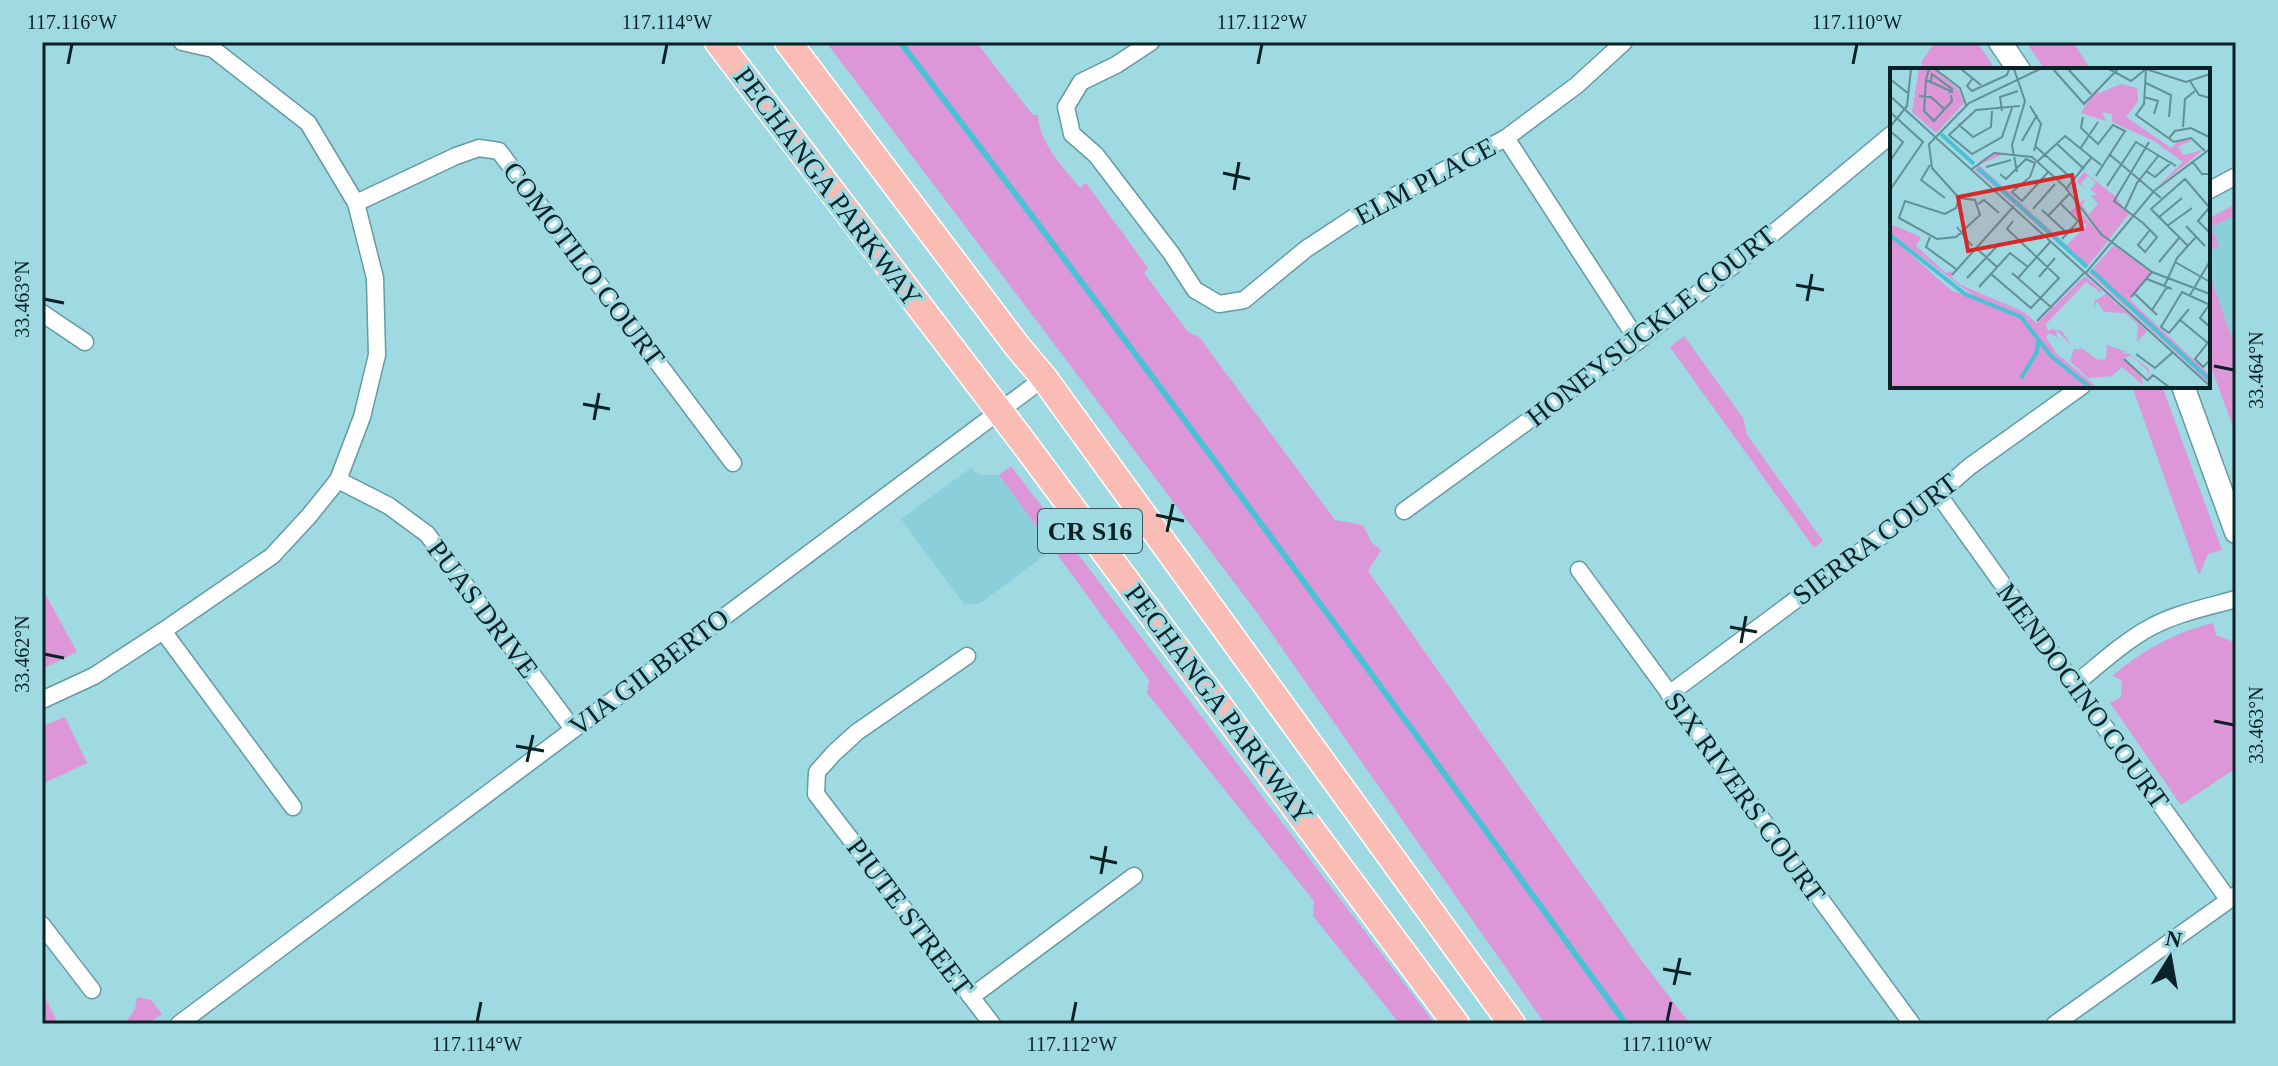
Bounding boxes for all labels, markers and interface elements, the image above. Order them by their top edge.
text: 117.116°W [27,11,117,33]
text: 117.114°W [622,11,712,33]
text: 117.112°W [1217,11,1307,33]
text: 117.110°W [1812,11,1902,33]
street label: PECHANGA PARKWAY [728,61,928,313]
inset map [1890,68,2210,388]
street label: ELM PLACE [1349,131,1501,231]
street label: COMOTILO COURT [497,156,671,372]
street label: HONEYSUCKLE COURT [1520,219,1782,433]
text: 33.463°N [11,260,33,338]
text: 33.464°N [2245,331,2267,409]
street label: SIERRA COURT [1787,467,1963,611]
road number: CR S16 [1038,509,1142,553]
street label: PUAS DRIVE [421,534,545,684]
street label: MENDOCINO COURT [1991,577,2175,815]
street label: PECHANGA PARKWAY [1119,578,1319,830]
street label: VIA GILBERTO [563,602,735,742]
text: 33.462°N [11,615,33,693]
street label: SIX RIVERS COURT [1658,686,1832,908]
text: 33.463°N [2245,686,2267,764]
street label: PIUTE STREET [841,832,979,1002]
north arrow [2130,918,2210,998]
text: N [2164,925,2184,953]
text: 117.114°W [432,1033,522,1055]
text: 117.112°W [1027,1033,1117,1055]
text: 117.110°W [1622,1033,1712,1055]

